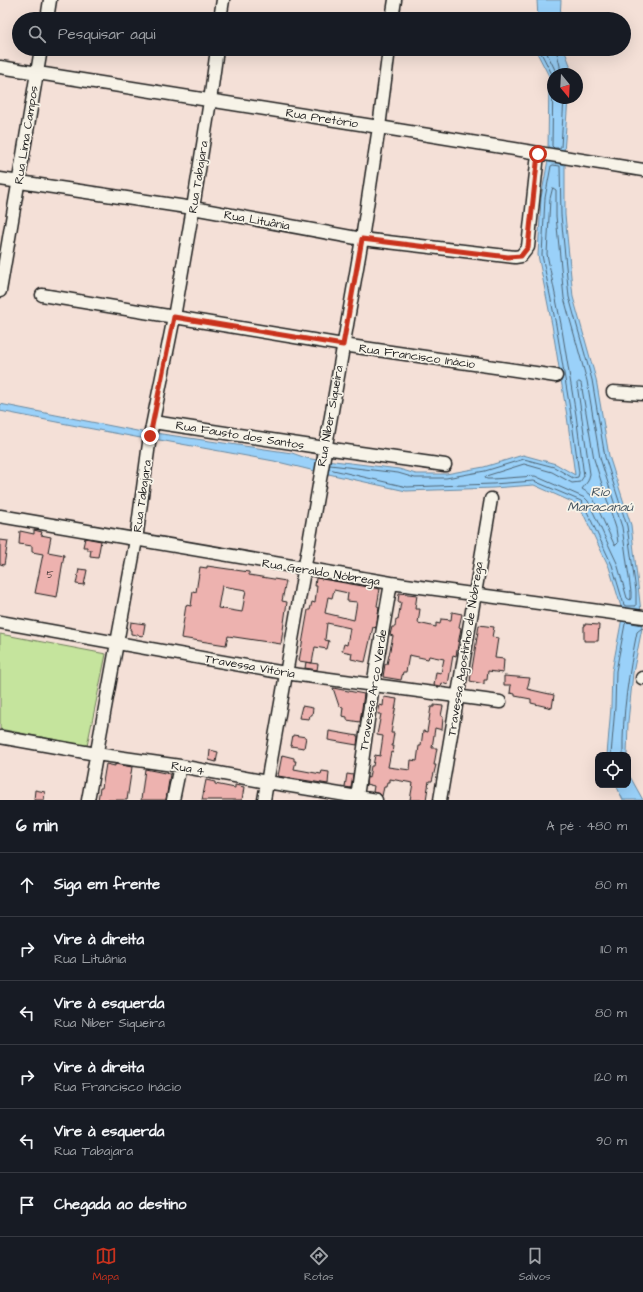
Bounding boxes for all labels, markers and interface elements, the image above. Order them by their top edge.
search box [12,12,631,56]
icon: search [26,23,48,45]
text: Pesquisar aqui [58,24,155,45]
north arrow [547,68,583,104]
street label: Rua Lima Campos [10,85,43,185]
street label: Rua Pretório [284,104,360,133]
street label: Rua Tabajara [184,140,213,214]
route start [529,145,547,163]
street label: Rua Lituânia [223,206,291,235]
street label: Rua Francisco Inácio [358,340,476,373]
street label: Rua Niber Siqueira [313,364,348,468]
street label: Rua Fausto dos Santos [175,417,305,454]
route end [141,427,159,445]
street label: Rua Tabajara [129,459,156,533]
water label: Rio Maracanaú [567,483,634,516]
street label: Rua Geraldo Nóbrega [261,555,381,591]
street label: Travessa Agostinho de Nóbrega [443,561,489,738]
house number: 5 [46,568,54,582]
street label: Travessa Arco Verde [356,628,392,752]
street label: Travessa Vitória [203,650,296,683]
map controls [595,752,631,788]
button: locate [595,752,631,788]
street label: Rua 4 [170,757,206,780]
text: 6 min [16,814,58,838]
text: A pé · 480 m [546,817,627,835]
icon: ahead [16,874,38,896]
text: Siga em frente [54,874,160,895]
text: 80 m [595,876,627,894]
text: Vire à direita [54,929,144,950]
icon: right [16,938,38,960]
text: 110 m [600,940,627,958]
text: Rua Lituânia [54,950,126,968]
text: Vire à esquerda [54,993,164,1014]
icon: left [16,1002,38,1024]
text: 80 m [595,1004,627,1022]
text: Rua Niber Siqueira [54,1014,165,1032]
text: Vire à direita [54,1057,144,1078]
icon: right [16,1066,38,1088]
text: 120 m [594,1068,627,1086]
text: Rua Francisco Inácio [54,1078,181,1096]
text: Vire à esquerda [54,1121,164,1142]
icon: left [16,1130,38,1152]
text: 90 m [596,1132,627,1150]
text: Rua Tabajara [54,1142,133,1160]
icon: arrive [16,1194,38,1216]
text: Chegada ao destino [54,1194,187,1215]
tab: Mapa [93,1245,119,1284]
tab: Rotas [304,1245,334,1284]
tab: Salvos [519,1245,550,1284]

